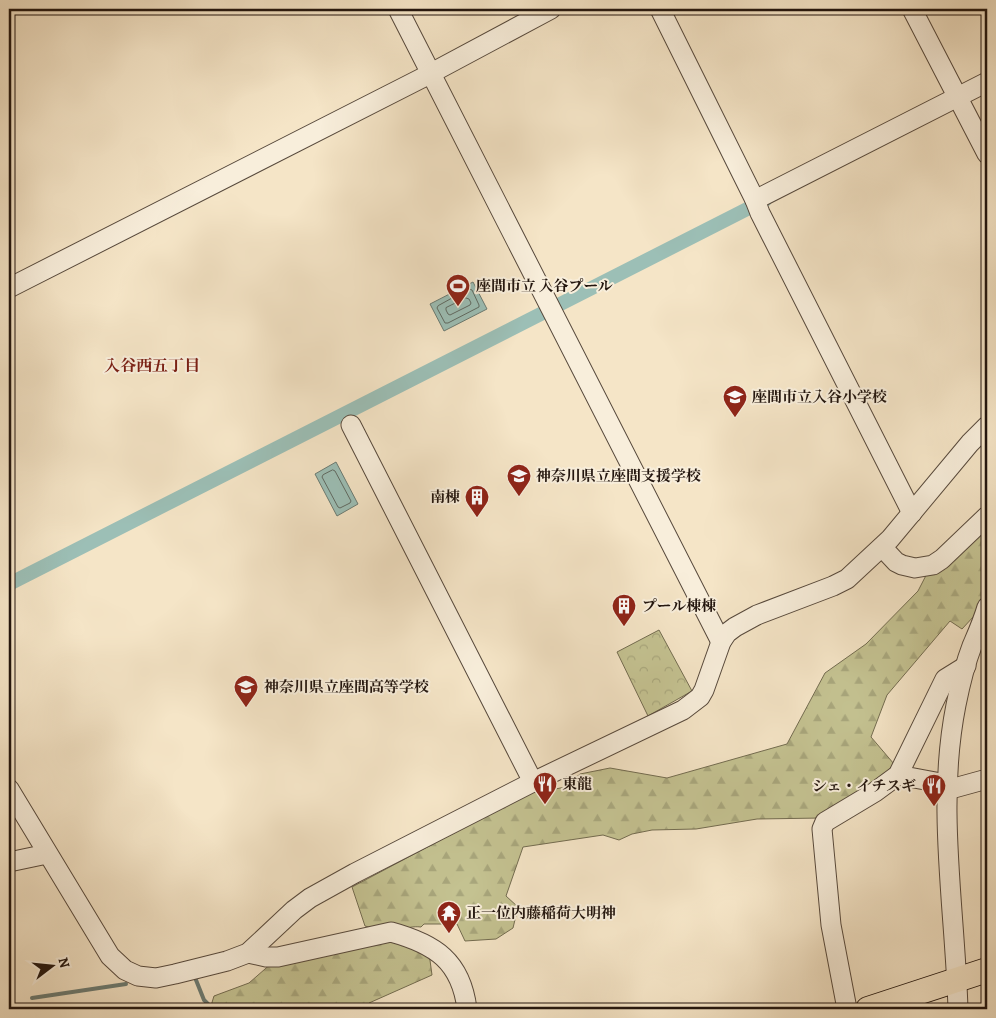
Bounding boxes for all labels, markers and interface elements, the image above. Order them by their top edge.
sports icon: 座間市立 入谷プール [445,273,471,307]
place label: 座間市立 入谷プール [476,276,613,296]
district label: 入谷西五丁目 [104,355,200,377]
school or university icon: 座間市立入谷小学校 [722,384,748,418]
place label: 座間市立入谷小学校 [752,387,887,407]
school or university icon: 神奈川県立座間支援学校 [506,463,532,497]
place label: 神奈川県立座間支援学校 [536,466,701,486]
building icon: 南棟 [464,484,490,518]
place label: 南棟 [430,487,460,507]
building icon: プール棟棟 [611,593,637,627]
place label: プール棟棟 [642,596,716,616]
school or university icon: 神奈川県立座間高等学校 [233,674,259,708]
place label: 神奈川県立座間高等学校 [264,677,429,697]
restaurant icon: 東龍 [532,771,558,805]
restaurant icon: シェ・イチスギ [921,773,947,807]
place label: 東龍 [562,774,592,794]
place label: シェ・イチスギ [812,776,916,796]
temple icon: 正一位内藤稲荷大明神 [436,900,462,934]
place label: 正一位内藤稲荷大明神 [466,903,616,923]
north arrow [28,940,78,990]
text: N [53,955,75,970]

